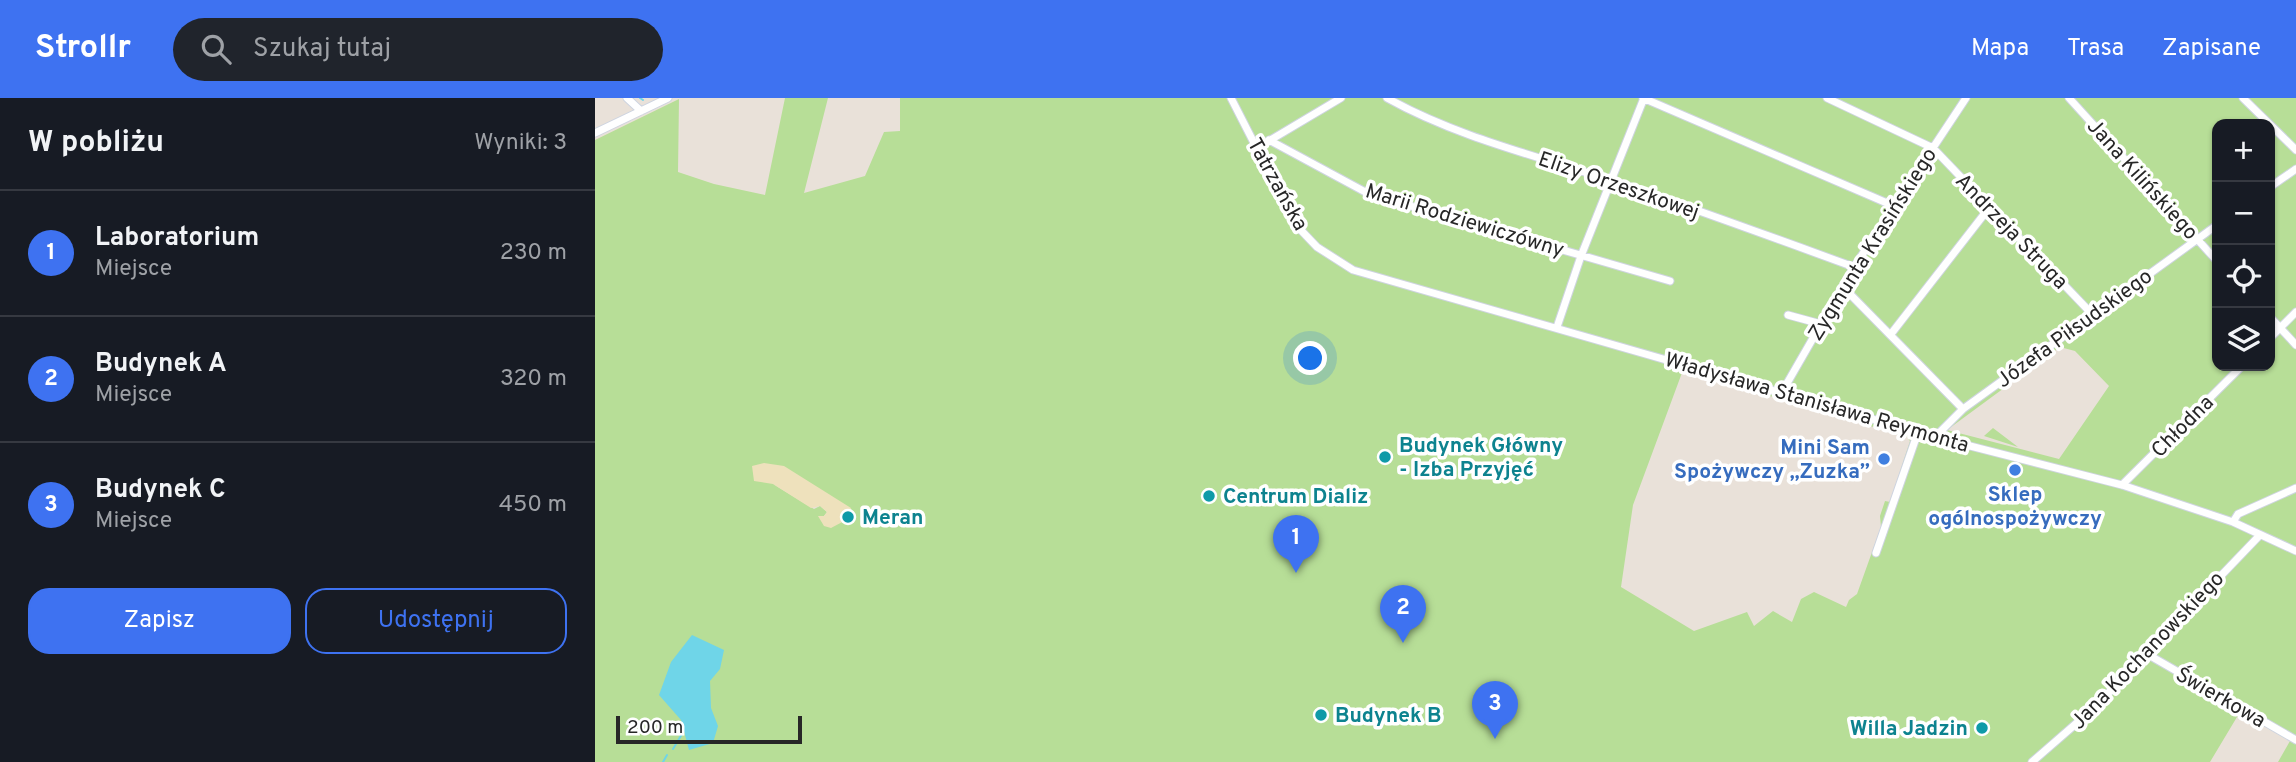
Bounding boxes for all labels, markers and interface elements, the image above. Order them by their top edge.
search box [173,18,663,81]
text: Strollr [35,28,131,70]
icon: search [197,30,235,68]
text: Szukaj tutaj [253,33,391,66]
text: Mapa [1971,34,2029,64]
text: Trasa [2067,34,2124,64]
text: Zapisane [2162,34,2261,64]
street label: Jana Kilińskiego [2080,114,2203,246]
map controls [2212,119,2275,371]
button: + [2212,119,2275,182]
text: W pobliżu [28,125,164,162]
text: Wyniki: 3 [474,129,567,158]
street label: Tatrzańska [1240,134,1313,236]
street label: Zygmunta Krasińskiego [1803,143,1944,346]
street label: Elizy Orzeszkowej [1534,146,1703,227]
street label: Andrzeja Struga [1949,168,2073,296]
street label: Marii Rodziewiczówny [1362,178,1567,264]
button: − [2212,182,2275,245]
text: Laboratorium [95,222,259,255]
text: 1 [46,239,56,268]
text: 230 m [500,239,567,268]
button: locate [2212,245,2275,308]
text: Miejsce [95,255,172,284]
street label: Józefa Piłsudskiego [1992,264,2158,395]
button: layers [2212,308,2275,371]
your location [1293,341,1327,375]
street label: Władysława Stanisława Reymonta [1661,347,1972,460]
text: Budynek A [95,348,227,381]
text: 2 [44,365,58,394]
text: 320 m [500,365,567,394]
text: Miejsce [95,381,172,410]
street label: Chłodna [2146,390,2220,464]
place label: Budynek Główny - Izba Przyjęć [1399,433,1563,484]
place label: Mini Sam Spożywczy „Zuzka” [1674,435,1870,486]
marker: Budynek Główny - Izba Przyjęć [1377,449,1393,465]
marker: Mini Sam Spożywczy „Zuzka” [1876,451,1892,467]
marker: Sklep ogólnospożywczy [2007,462,2023,478]
text: Budynek C [95,474,226,507]
place label: Sklep ogólnospożywczy [1928,482,2102,533]
place label: Centrum Dializ [1223,484,1369,511]
marker: Centrum Dializ [1201,488,1217,504]
text: 3 [44,491,58,520]
text: 450 m [499,491,567,520]
place label: Meran [862,505,924,532]
text: Miejsce [95,507,172,536]
marker: Meran [840,509,856,525]
pin: 1 [1273,515,1319,573]
street label: Jana Kochanowskiego [2065,566,2231,736]
pin: 2 [1380,585,1426,643]
button: Zapisz [28,588,291,654]
button: Udostępnij [305,588,567,654]
street label: Świerkowa [2170,661,2271,735]
pin: 3 [1472,681,1518,739]
place label: Budynek B [1335,703,1442,730]
marker: Budynek B [1313,707,1329,723]
scale bar [616,713,801,745]
text: 200 m [627,716,683,740]
place label: Willa Jadzin [1850,716,1968,743]
marker: Willa Jadzin [1974,720,1990,736]

